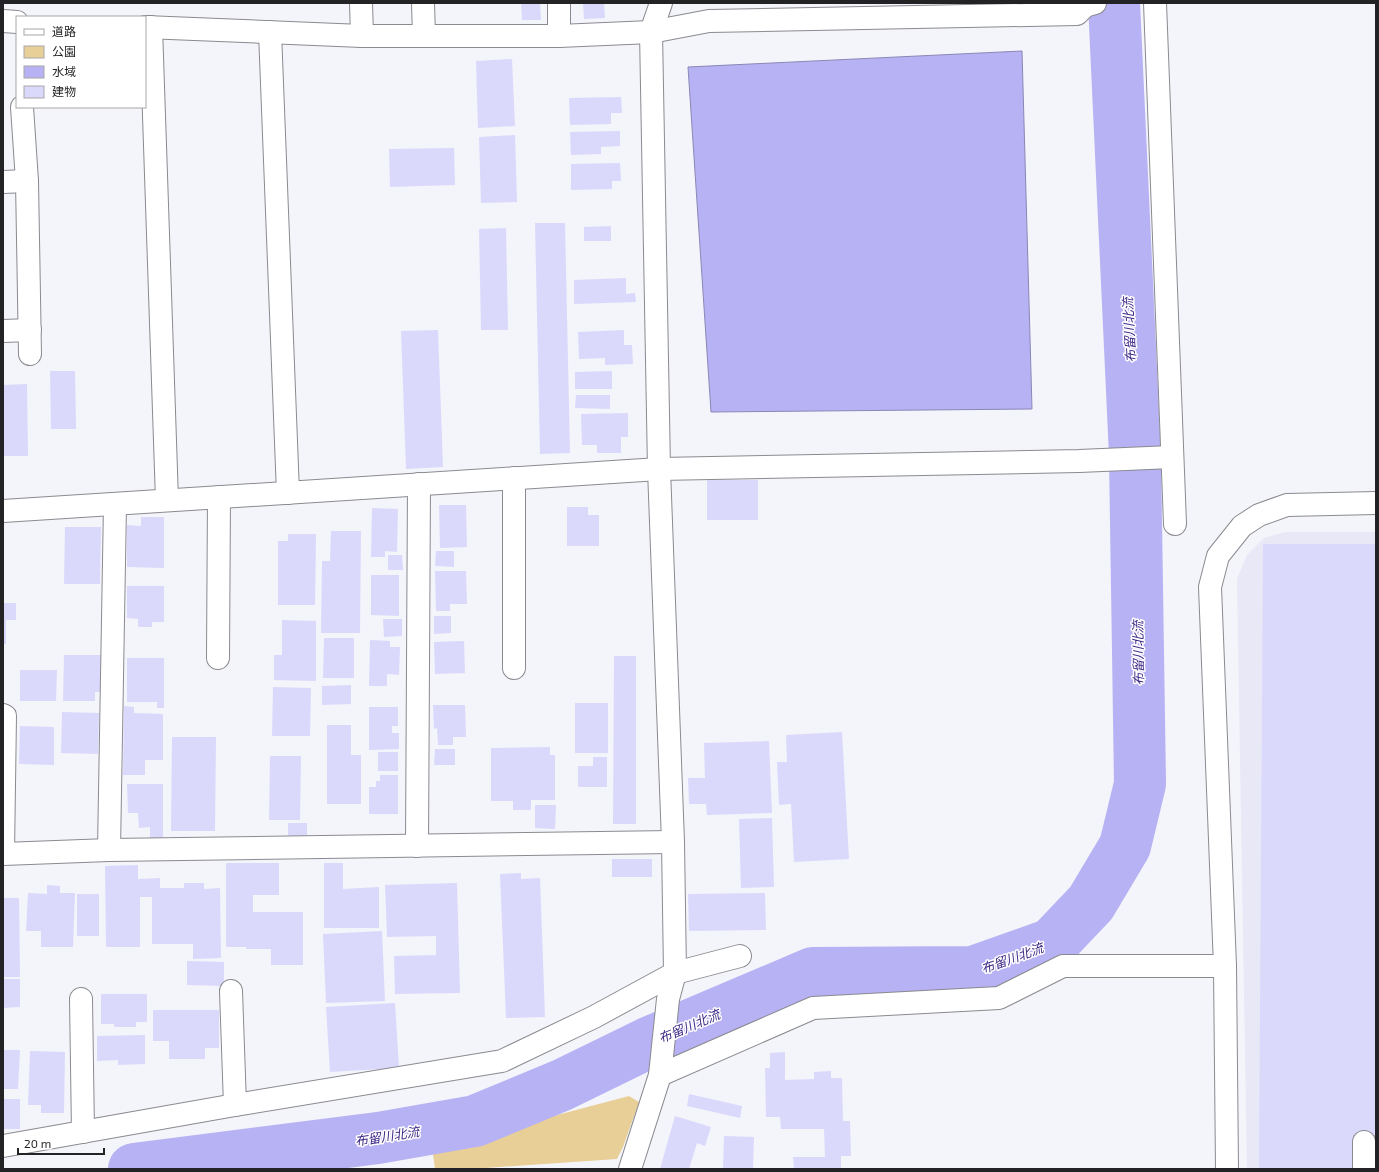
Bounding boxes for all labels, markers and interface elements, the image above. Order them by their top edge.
legend [16,16,146,108]
text: 道路 [52,24,76,38]
text: 公園 [52,44,76,58]
text: 水域 [52,64,76,78]
text: 建物 [52,84,76,98]
water label: 布留川北流 [1119,295,1139,363]
water label: 布留川北流 [1129,618,1147,686]
water label: 布留川北流 [979,939,1047,977]
water label: 布留川北流 [656,1005,724,1046]
water label: 布留川北流 [354,1123,422,1149]
scale bar [18,1130,104,1156]
text: 20 m [24,1136,51,1150]

